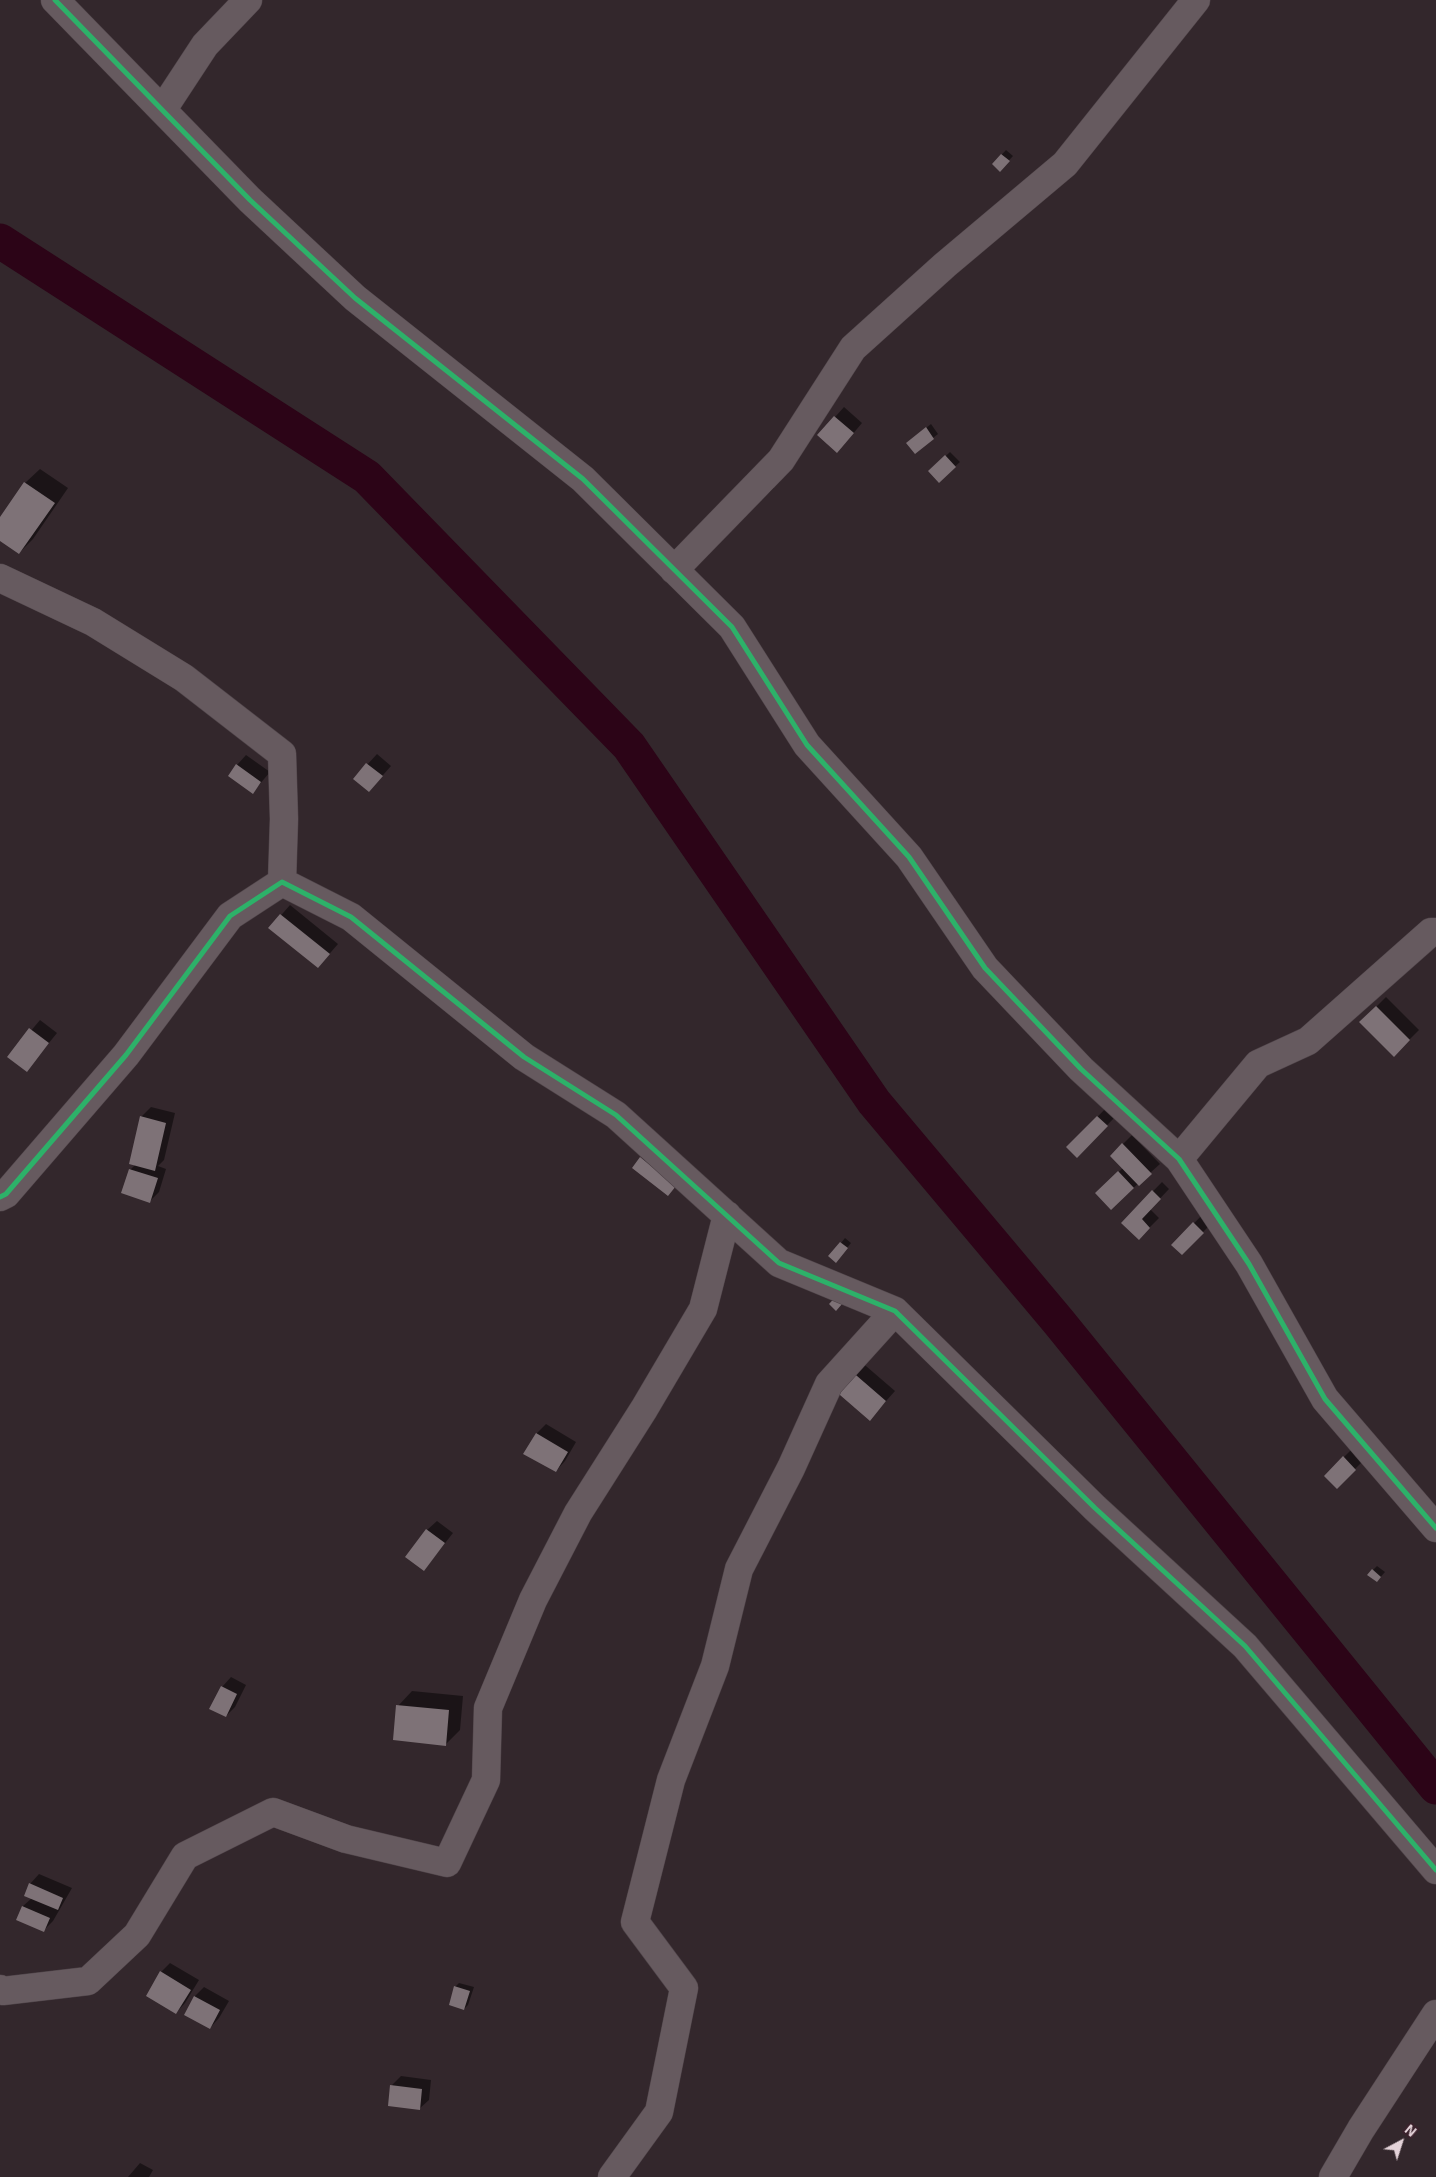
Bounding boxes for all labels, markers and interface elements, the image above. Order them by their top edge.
north arrow [1376,2117,1426,2167]
text: N [1402,2120,1420,2140]

